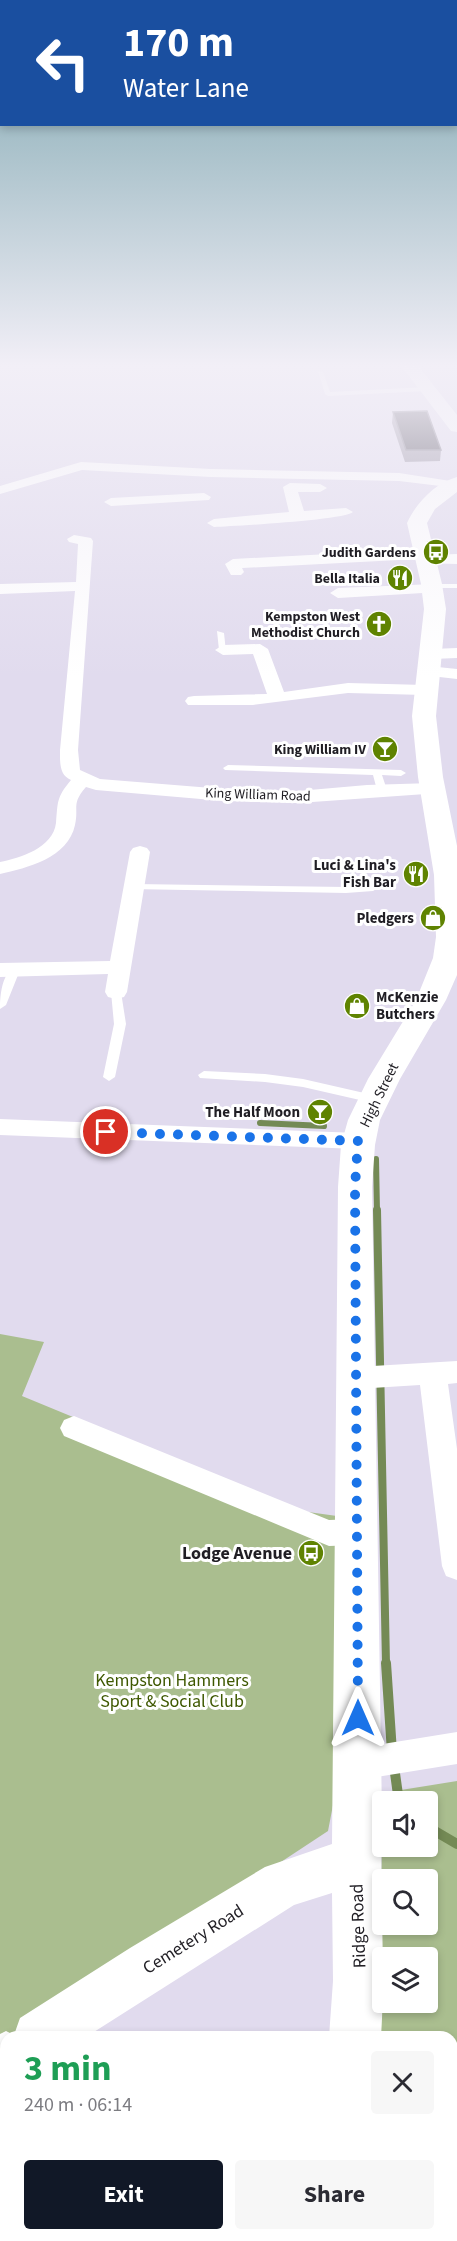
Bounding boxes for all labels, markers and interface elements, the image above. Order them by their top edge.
text: 170 m [123,13,234,73]
icon: left [24,24,102,102]
text: Water Lane [123,69,249,108]
bus stop icon: Judith Gardens [421,537,451,567]
place label: Judith Gardens [322,543,416,563]
restaurant icon: Bella Italia [385,563,415,593]
place label: Bella Italia [314,569,380,589]
place label: Kempston West Methodist Church [251,607,361,643]
church icon: Kempston West Methodist Church [364,609,394,639]
bar icon: King William IV [370,734,400,764]
place label: King William IV [274,740,366,760]
street label: King William Road [205,783,311,807]
place label: Luci & Lina's Fish Bar [313,855,396,893]
restaurant icon: Luci & Lina's Fish Bar [401,859,431,889]
shop icon: Pledgers [418,903,448,933]
place label: Pledgers [356,908,414,929]
place label: McKenzie Butchers [376,987,439,1025]
shop icon: McKenzie Butchers [342,991,372,1021]
street label: High Street [355,1059,404,1131]
bar icon: The Half Moon [305,1097,335,1127]
place label: The Half Moon [205,1102,300,1123]
pin [80,1106,131,1157]
icon: arrive [89,1115,122,1148]
bus stop icon: Lodge Avenue [296,1538,326,1568]
place label: Lodge Avenue [182,1541,292,1566]
park label: Kempston Hammers Sport & Social Club [95,1668,249,1714]
position arrow [326,1686,390,1750]
map controls [372,1791,438,2013]
button: sound [372,1791,438,1857]
button: search [372,1869,438,1935]
street label: Ridge Road [345,1883,372,1969]
street label: Cemetery Road [138,1898,249,1980]
button: layers [372,1947,438,2013]
text: 3 min [24,2043,112,2094]
button: close [371,2051,434,2114]
text: 240 m · 06:14 [24,2091,132,2119]
button: Exit [24,2160,223,2229]
button: Share [235,2160,434,2229]

